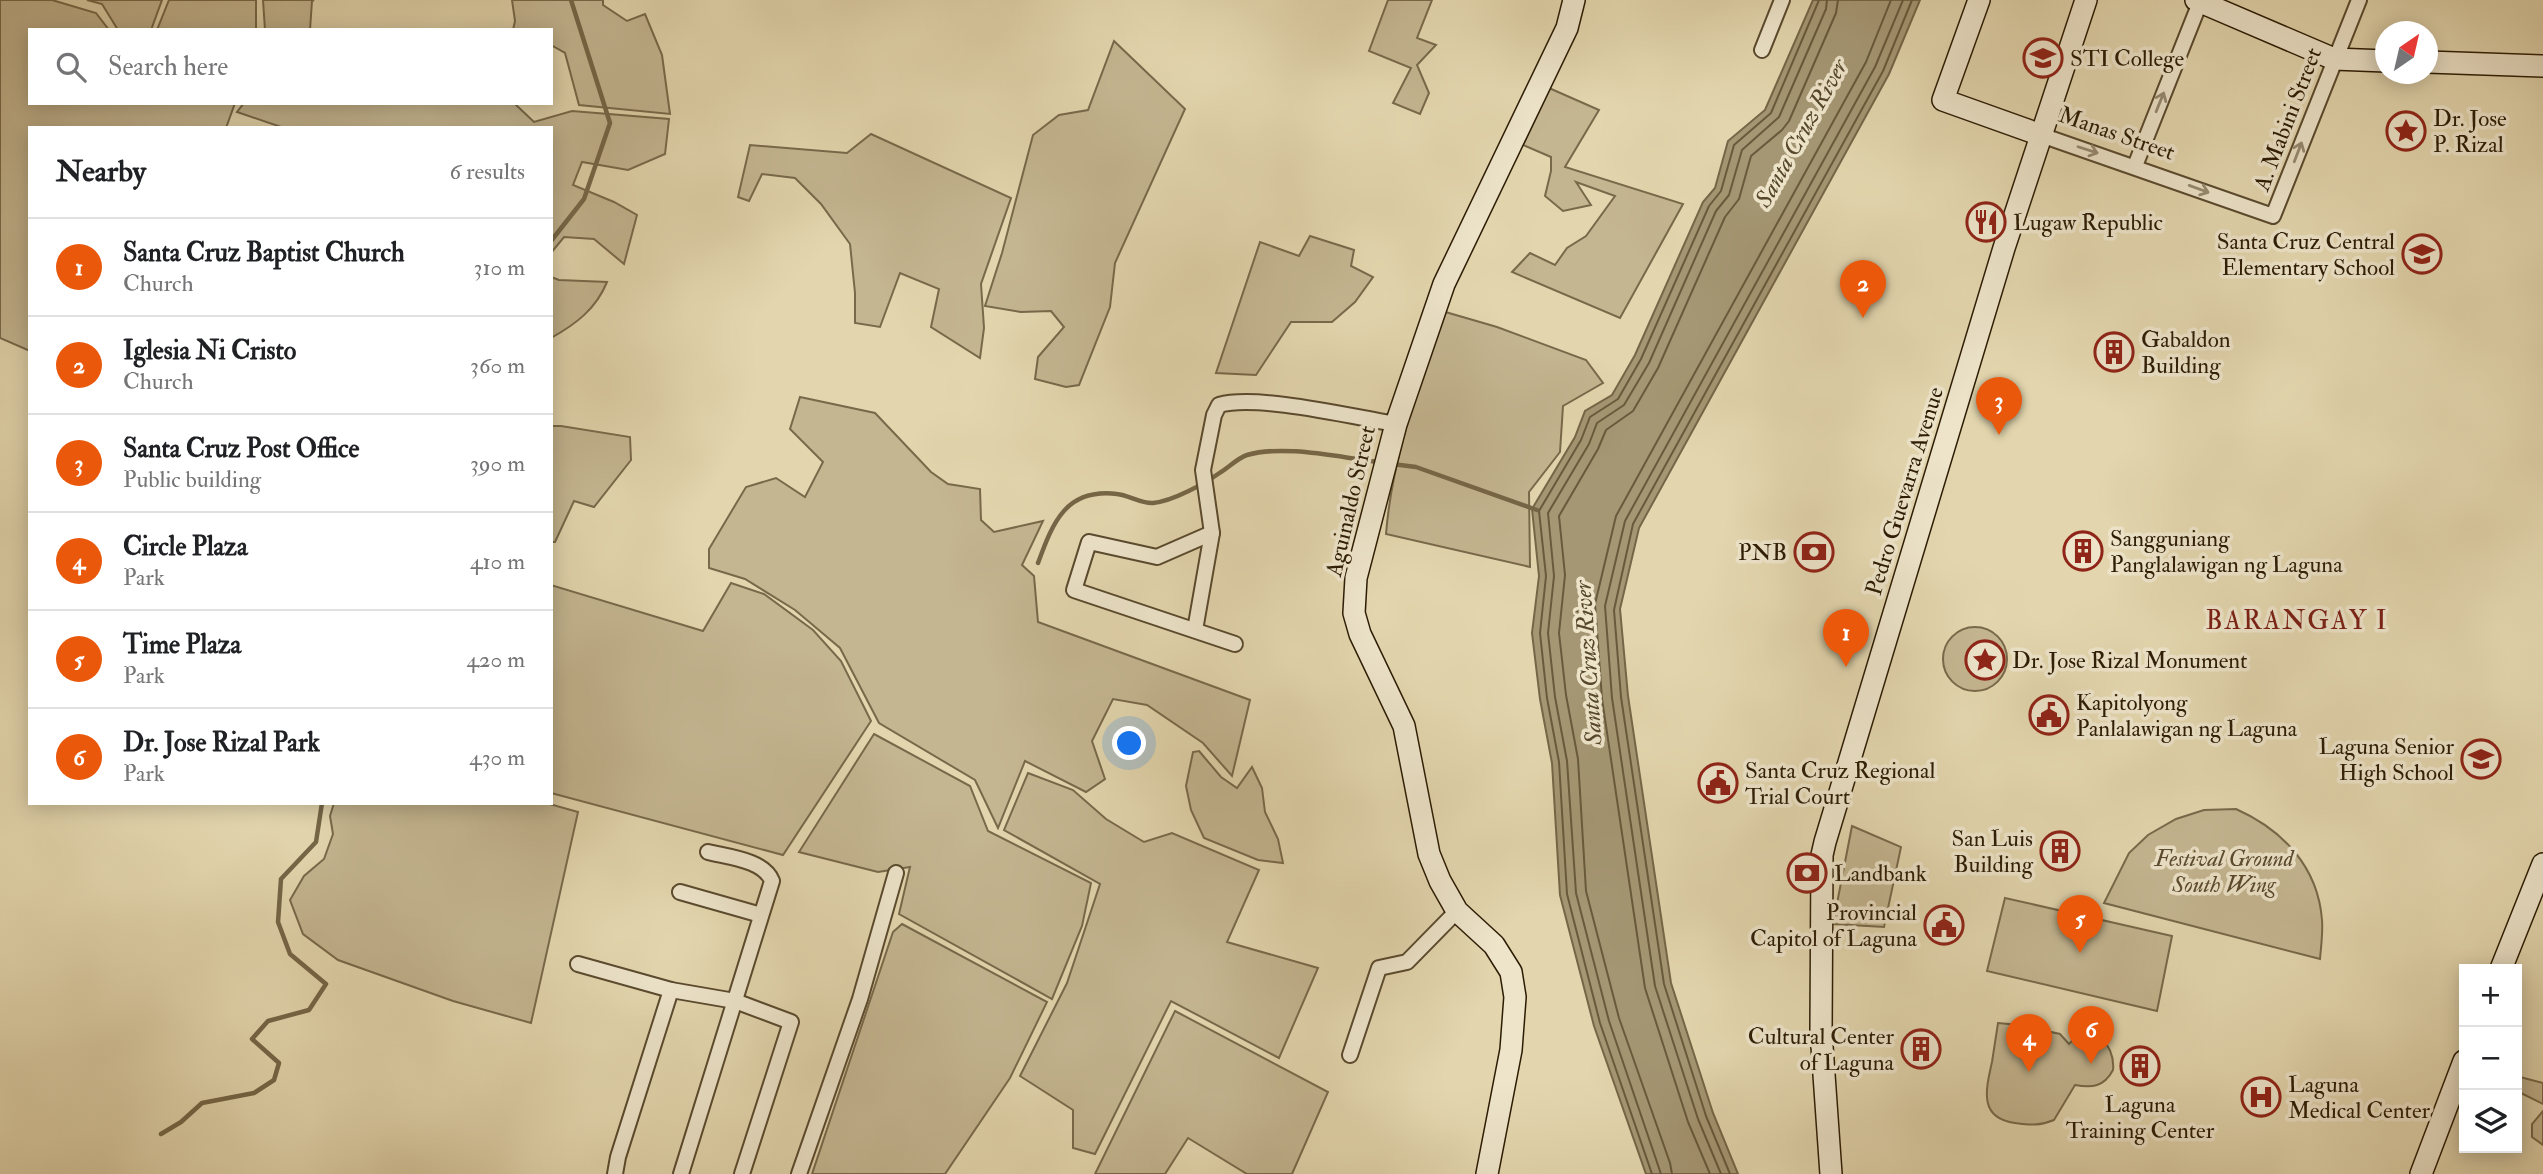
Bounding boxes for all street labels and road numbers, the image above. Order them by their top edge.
street label: A. Mabini Street [2247,43,2328,196]
street label: Manas Street [2055,100,2179,167]
street label: Pedro Guevarra Avenue [1859,383,1950,599]
street label: Aguinaldo Street [1319,423,1382,580]

